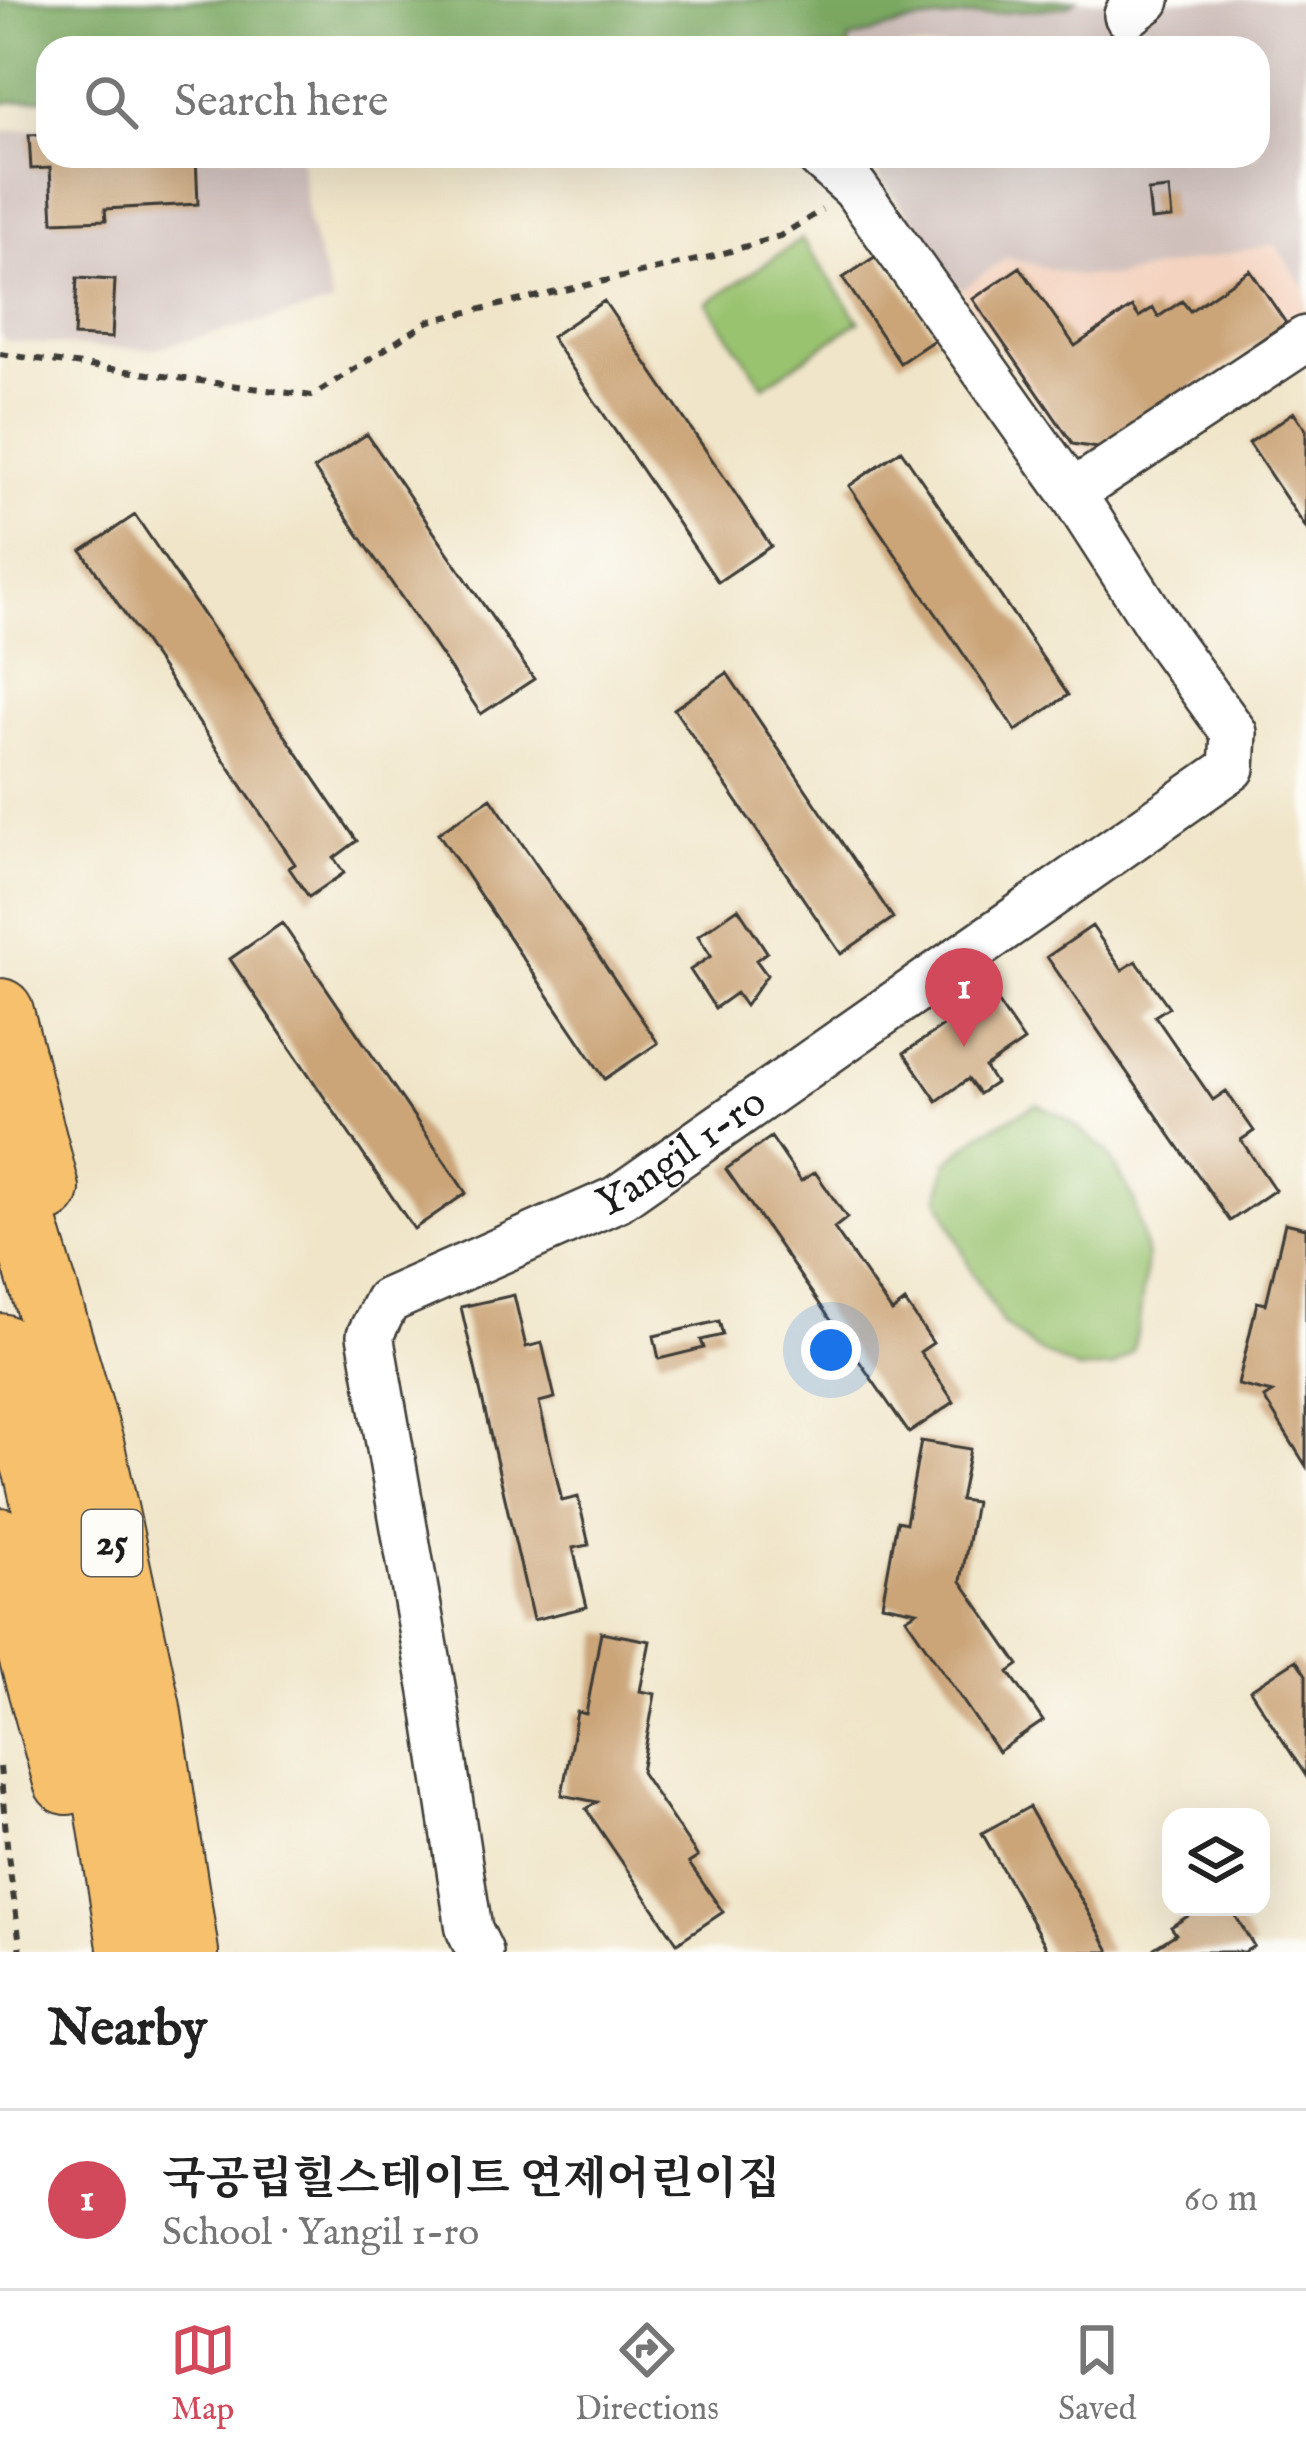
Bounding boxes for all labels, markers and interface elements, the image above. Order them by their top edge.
search box [36,36,1270,168]
icon: search [78,69,144,135]
text: Search here [174,74,388,131]
pin: 1 [925,948,1003,1047]
street label: Yangil 1-ro [589,1076,777,1231]
your location [801,1320,861,1380]
road number: 25 [82,1510,142,1576]
map controls [1162,1808,1270,1916]
button: layers [1162,1808,1270,1916]
text: Nearby [48,1998,207,2063]
text: 국공립힐스테이트 연제어린이집 [162,2152,780,2209]
text: 1 [80,2175,94,2224]
text: 60 m [1184,2175,1258,2224]
text: School · Yangil 1-ro [162,2209,479,2258]
tab: Map [170,2317,236,2431]
tab: Directions [575,2317,719,2431]
tab: Saved [1058,2317,1136,2431]

